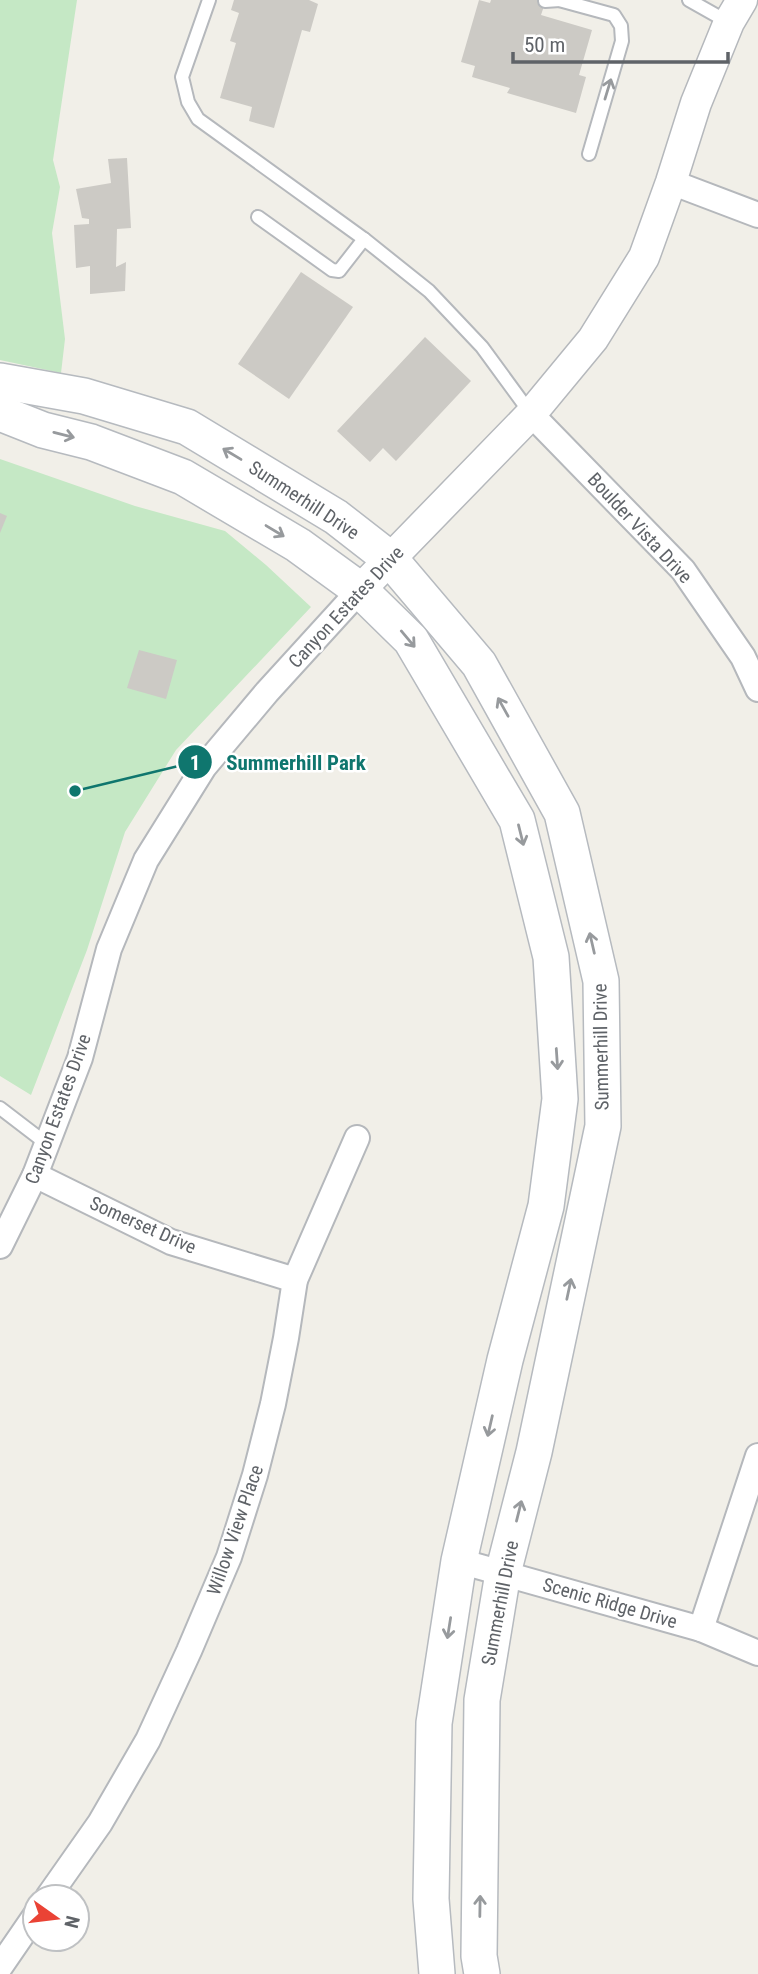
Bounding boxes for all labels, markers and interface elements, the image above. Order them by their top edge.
scale bar [513,21,728,65]
text: 50 m [524,33,565,57]
one-way arrow [603,78,616,100]
one-way arrow [52,429,75,442]
one-way arrow [222,447,242,461]
street label: Summerhill Drive [245,456,364,544]
street label: Boulder Vista Drive [583,468,697,588]
one-way arrow [265,525,285,539]
street label: Canyon Estates Drive [284,541,408,673]
one-way arrow [400,630,416,648]
one-way arrow [496,698,510,718]
callout: Summerhill Park [177,741,380,783]
text: 1 [190,751,200,775]
text: Summerhill Park [226,751,367,775]
one-way arrow [515,823,528,846]
one-way arrow [585,932,598,955]
street label: Summerhill Drive [588,983,614,1111]
street label: Canyon Estates Drive [20,1031,96,1187]
one-way arrow [551,1047,564,1070]
street label: Somerset Drive [86,1191,200,1259]
one-way arrow [563,1278,577,1301]
one-way arrow [482,1414,496,1437]
street label: Willow View Place [202,1462,268,1598]
one-way arrow [513,1500,526,1522]
street label: Summerhill Drive [477,1538,523,1667]
street label: Scenic Ridge Drive [540,1573,680,1633]
one-way arrow [442,1616,455,1639]
north arrow [21,1883,91,1953]
one-way arrow [473,1895,486,1918]
text: N [59,1914,85,1930]

